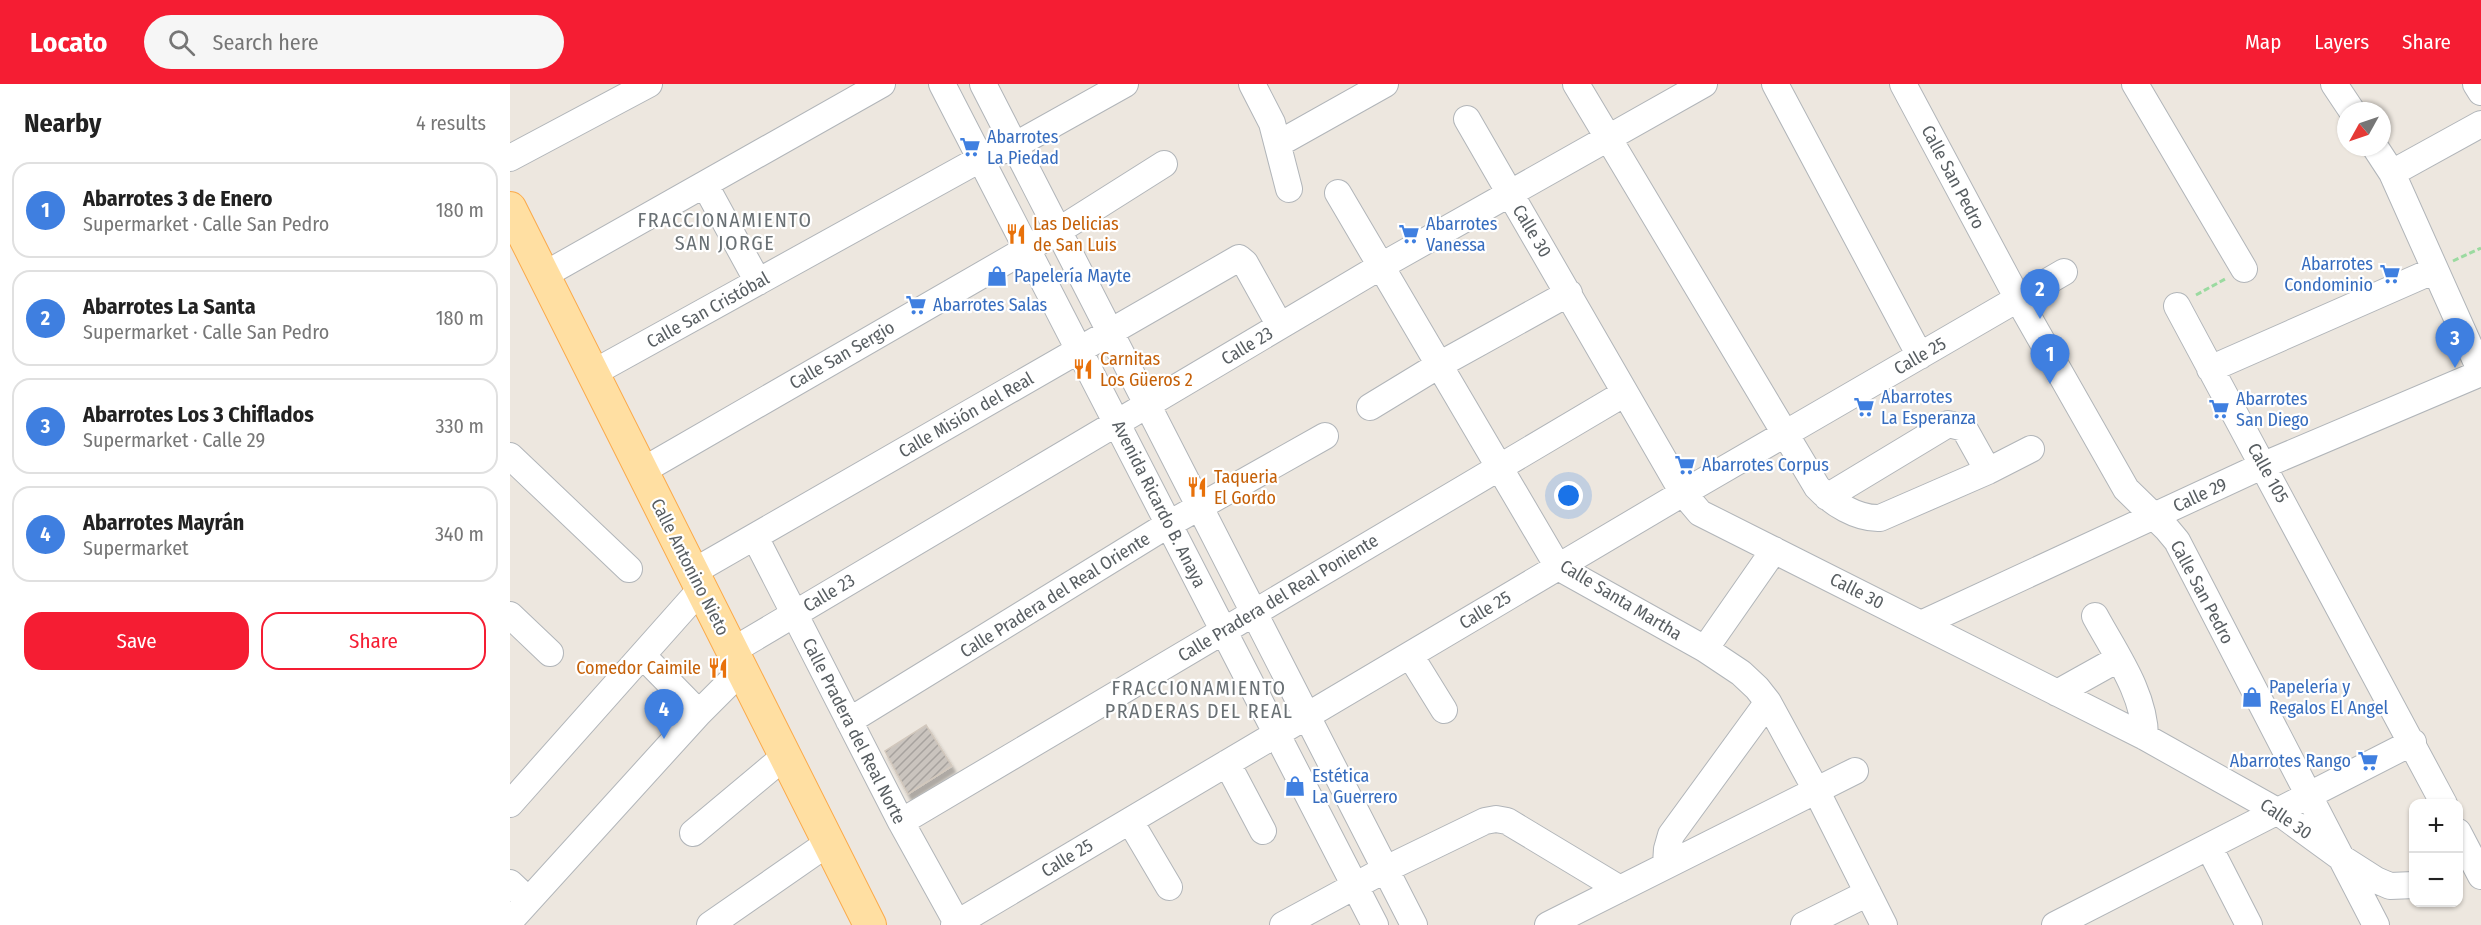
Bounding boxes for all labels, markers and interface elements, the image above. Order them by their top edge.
search box [144,15,564,69]
text: Locato [30,26,108,59]
icon: search [165,26,198,59]
text: Search here [213,29,319,56]
text: Map [2245,29,2281,55]
text: Layers [2314,29,2369,55]
text: Share [2402,29,2451,55]
north arrow [2337,102,2391,156]
text: Nearby [24,108,101,139]
text: 4 results [416,111,486,135]
street label: Calle San Pedro [1916,121,1990,233]
place label: Abarrotes La Piedad [987,126,1059,169]
supermarket icon: Abarrotes La Piedad [958,135,982,159]
text: Abarrotes 3 de Enero [83,185,272,212]
text: 1 [41,198,50,222]
text: 180 m [436,198,484,222]
street label: Calle 30 [1508,201,1556,261]
district label: FRACCIONAMIENTO SAN JORGE [638,208,812,255]
text: Supermarket · Calle San Pedro [83,212,329,236]
place label: Las Delicias de San Luis [1033,213,1119,256]
place label: Abarrotes Vanessa [1426,213,1498,256]
restaurant icon: Las Delicias de San Luis [1004,222,1028,246]
supermarket icon: Abarrotes Vanessa [1397,222,1421,246]
place label: Abarrotes Condominio [2284,253,2373,296]
supermarket icon: Abarrotes Condominio [2378,262,2402,286]
shop icon: Papelería Mayte [985,264,1009,288]
place label: Papelería Mayte [1014,265,1131,287]
street label: Calle San Cristóbal [643,267,773,353]
pin: 2 [2020,270,2060,319]
text: Abarrotes La Santa [83,293,256,320]
supermarket icon: Abarrotes Salas [904,293,928,317]
place label: Abarrotes Salas [933,294,1048,316]
text: 2 [41,306,50,330]
text: 180 m [436,306,484,330]
street label: Calle San Sergio [785,316,899,394]
pin: 3 [2436,318,2474,368]
text: Supermarket · Calle San Pedro [83,320,329,344]
street label: Calle 23 [1217,322,1277,370]
street label: Calle 25 [1890,332,1950,380]
pin: 1 [2030,334,2070,384]
place label: Carnitas Los Güeros 2 [1100,348,1193,391]
restaurant icon: Carnitas Los Güeros 2 [1071,357,1095,381]
street label: Calle Misión del Real [895,367,1038,463]
place label: Abarrotes La Esperanza [1881,386,1976,429]
place label: Abarrotes San Diego [2236,388,2309,431]
supermarket icon: Abarrotes La Esperanza [1852,395,1876,419]
supermarket icon: Abarrotes San Diego [2207,397,2231,421]
text: Abarrotes Los 3 Chiflados [83,401,314,428]
text: 3 [41,414,50,438]
text: 330 m [435,414,484,438]
street label: Avenida Ricardo B. Anaya [1107,417,1211,591]
text: Supermarket · Calle 29 [83,428,265,452]
street label: Calle 105 [2243,439,2293,507]
supermarket icon: Abarrotes Corpus [1673,453,1697,477]
place label: Abarrotes Corpus [1702,454,1829,476]
place label: Taqueria El Gordo [1214,466,1278,509]
street label: Calle 29 [2170,473,2230,517]
restaurant icon: Taqueria El Gordo [1185,475,1209,499]
your location [1554,481,1583,510]
street label: Calle Antonino Nieto [646,495,734,639]
text: Abarrotes Mayrán [83,509,244,536]
text: 4 [40,522,51,546]
text: 340 m [435,522,484,546]
street label: Calle Pradera del Real Oriente [956,527,1154,662]
street label: Calle Pradera del Real Poniente [1174,529,1382,667]
text: Supermarket [83,536,189,560]
street label: Calle San Pedro [2165,536,2239,648]
street label: Calle Santa Martha [1556,555,1686,645]
street label: Calle 30 [1826,568,1888,614]
street label: Calle 23 [799,569,859,617]
street label: Calle 25 [1455,586,1515,634]
button: Save [24,612,249,670]
button: Share [261,612,486,670]
street label: Calle Pradera del Real Norte [798,634,911,828]
restaurant icon: Comedor Caimile [706,656,730,680]
place label: Comedor Caimile [576,657,701,679]
district label: FRACCIONAMIENTO PRADERAS DEL REAL [1105,676,1293,723]
place label: Papelería y Regalos El Angel [2269,676,2389,719]
shop icon: Papelería y Regalos El Angel [2240,685,2264,709]
pin: 4 [644,690,684,739]
supermarket icon: Abarrotes Rango [2356,749,2380,773]
place label: Abarrotes Rango [2230,750,2351,772]
place label: Estética La Guerrero [1312,765,1398,808]
shop icon: Estética La Guerrero [1283,774,1307,798]
street label: Calle 30 [2256,794,2316,844]
map controls [2409,799,2463,907]
button: + [2409,799,2463,853]
street label: Calle 25 [1037,834,1097,882]
button: − [2409,853,2463,907]

